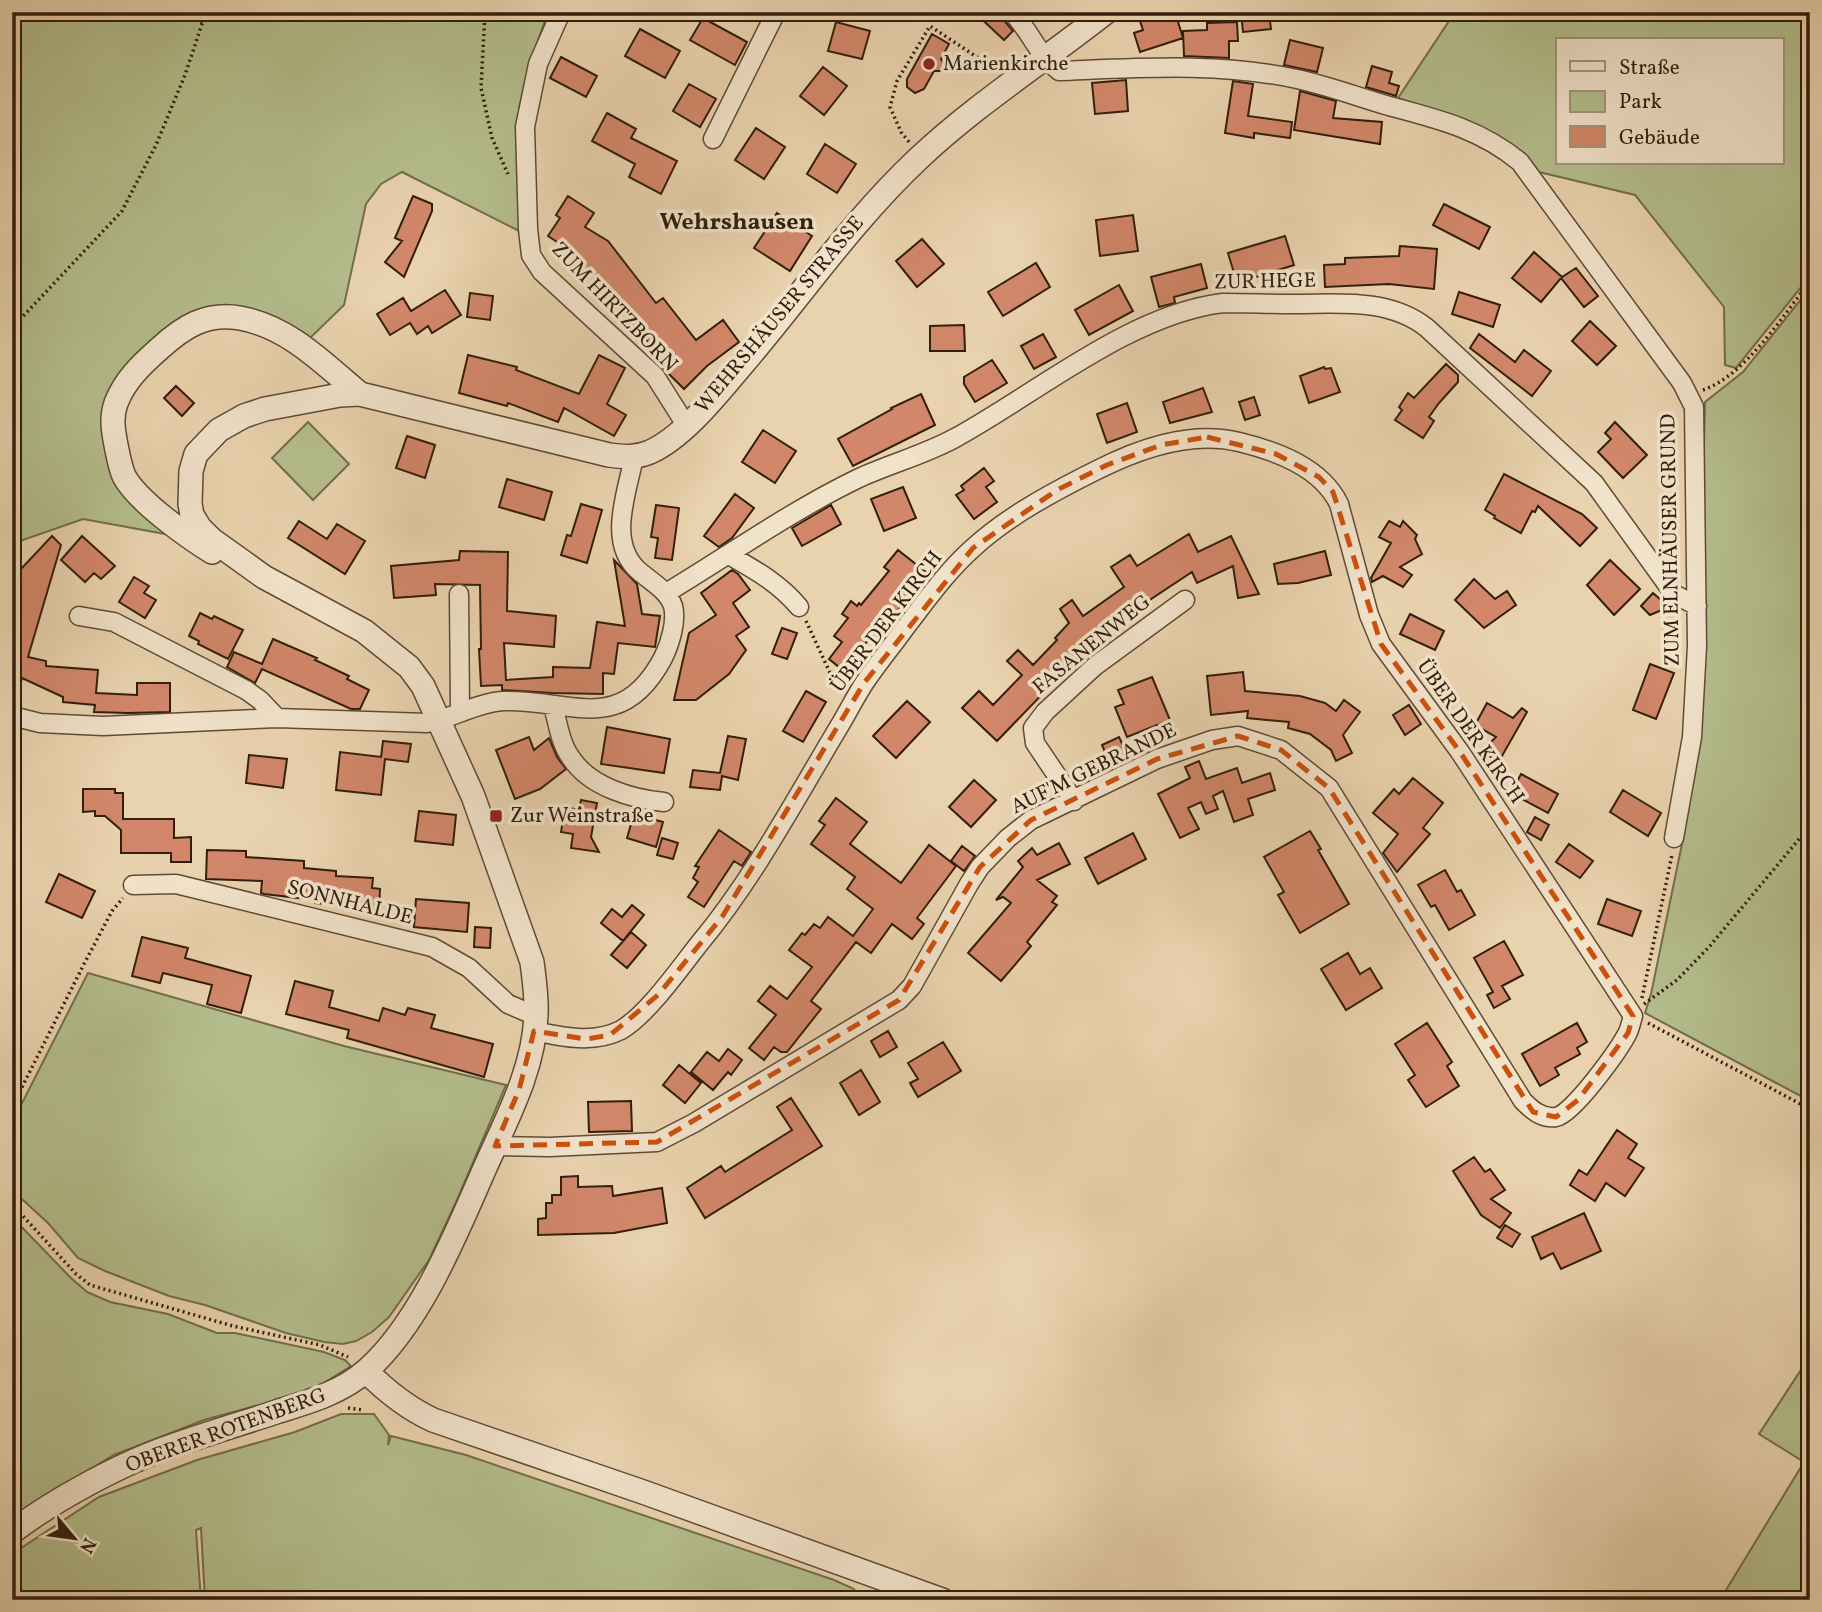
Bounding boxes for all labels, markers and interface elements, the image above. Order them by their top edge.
legend [1556,38,1784,164]
place label: Marienkirche [943,50,1069,79]
text: Straße [1619,54,1680,83]
marker: Marienkirche [921,56,937,72]
text: Park [1619,88,1662,117]
text: Gebäude [1619,124,1700,153]
district label: Wehrshausen [660,206,815,240]
street label: WEHRSHÄUSER STRASSE [689,210,871,420]
street label: ZUM HIRTZBORN [544,236,684,378]
street label: ZUR HEGE [1214,267,1316,297]
street label: ZUM ELNHÄUSER GRUND [1654,413,1688,667]
street label: ÜBER DER KIRCH [824,545,950,699]
street label: FASANENWEG [1027,588,1157,702]
street label: ÜBER DER KIRCH [1409,654,1531,810]
street label: AUF'M GEBRANDE [1006,716,1182,822]
place label: Zur Weinstraße [510,802,654,831]
marker: Zur Weinstraße [488,808,504,824]
street label: SONNHALDE [284,873,416,933]
street label: OBERER ROTENBERG [122,1381,330,1481]
north arrow [38,1504,108,1574]
text: N [72,1533,102,1558]

